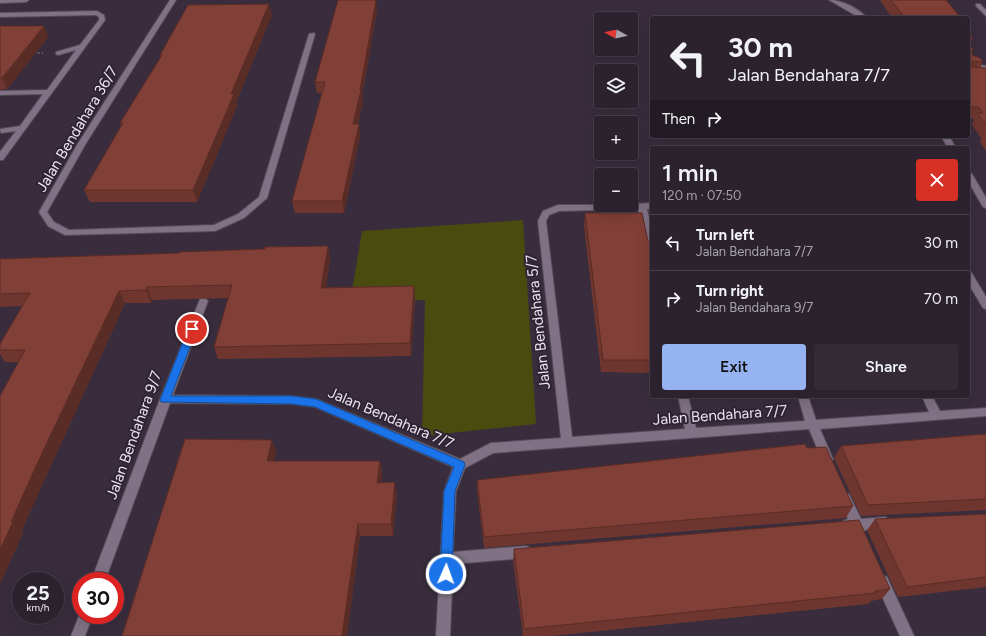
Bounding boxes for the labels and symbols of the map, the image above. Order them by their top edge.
north arrow [594,12,638,56]
street label: Jalan Bendahara 36/7 [32,63,122,195]
street label: Jalan Bendahara 5/7 [522,254,554,390]
pin [175,312,209,346]
street label: Jalan Bendahara 9/7 [102,368,166,502]
street label: Jalan Bendahara 7/7 [325,383,457,453]
street label: Jalan Bendahara 7/7 [652,401,788,429]
position arrow [425,553,467,595]
speed limit sign: 30 [72,572,124,624]

